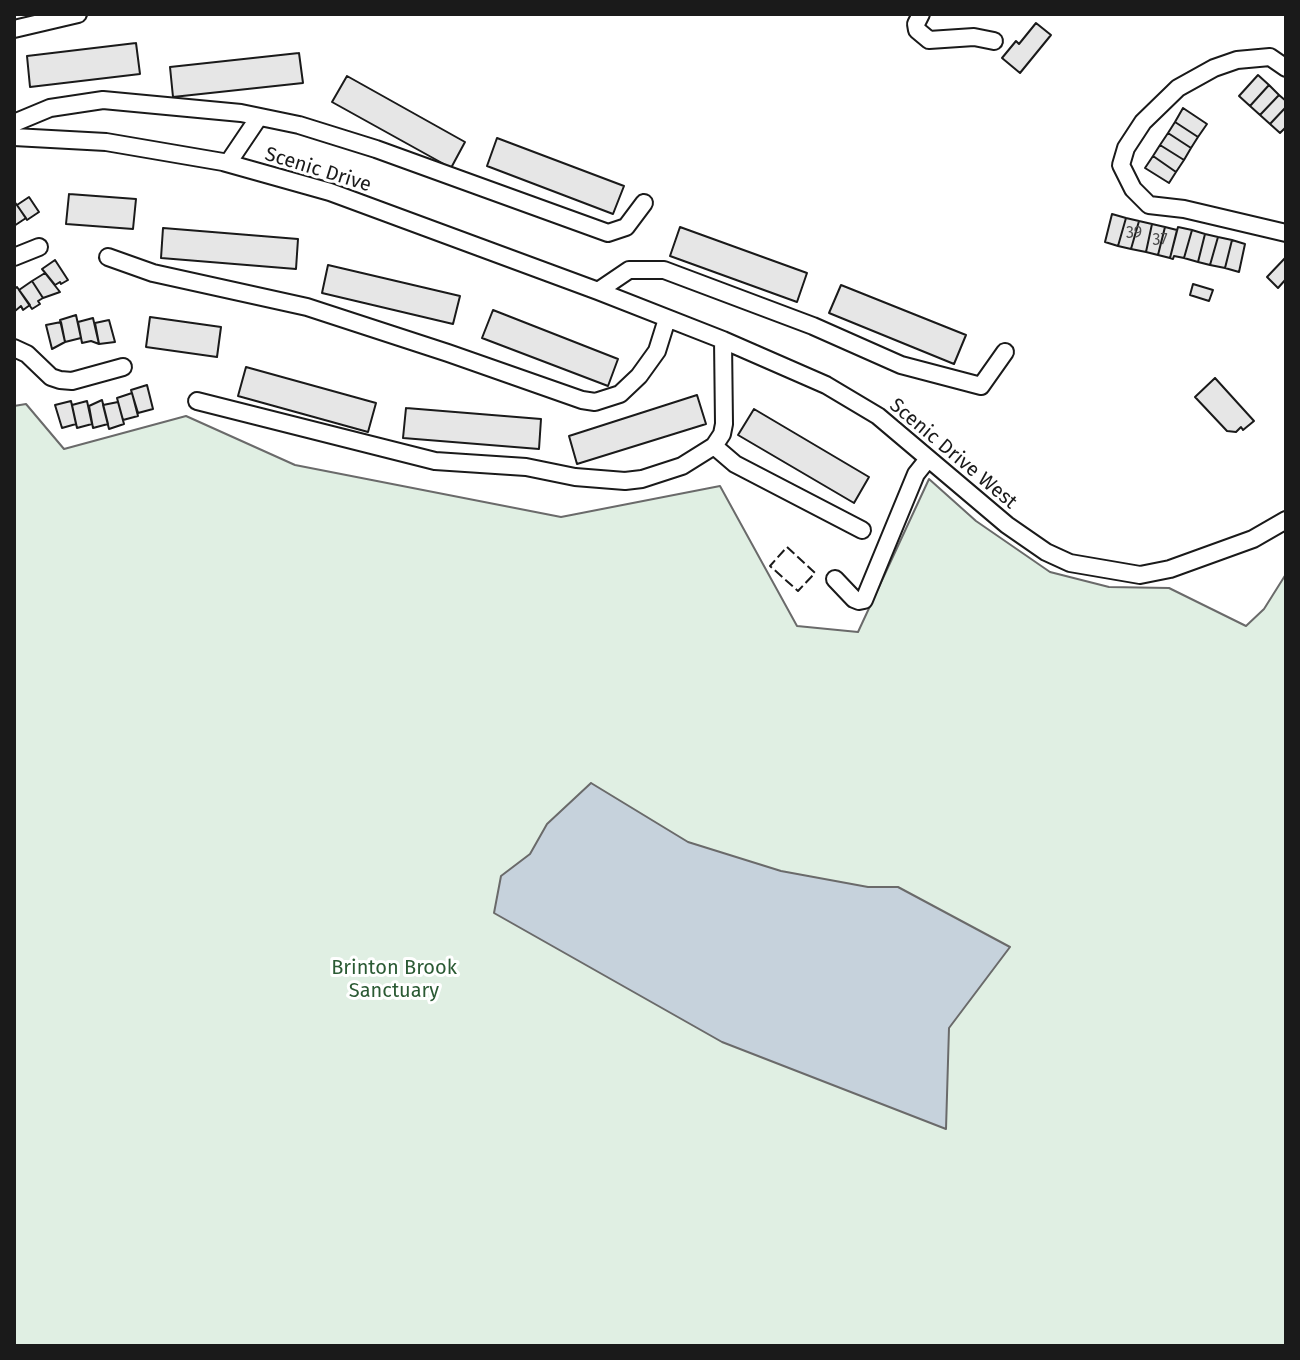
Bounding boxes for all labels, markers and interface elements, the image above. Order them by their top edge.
street label: Scenic Drive [262,142,374,198]
house number: 39 [1126,224,1142,244]
house number: 37 [1152,231,1168,251]
street label: Scenic Drive West [884,394,1022,514]
park label: Brinton Brook Sanctuary [331,956,457,1003]

